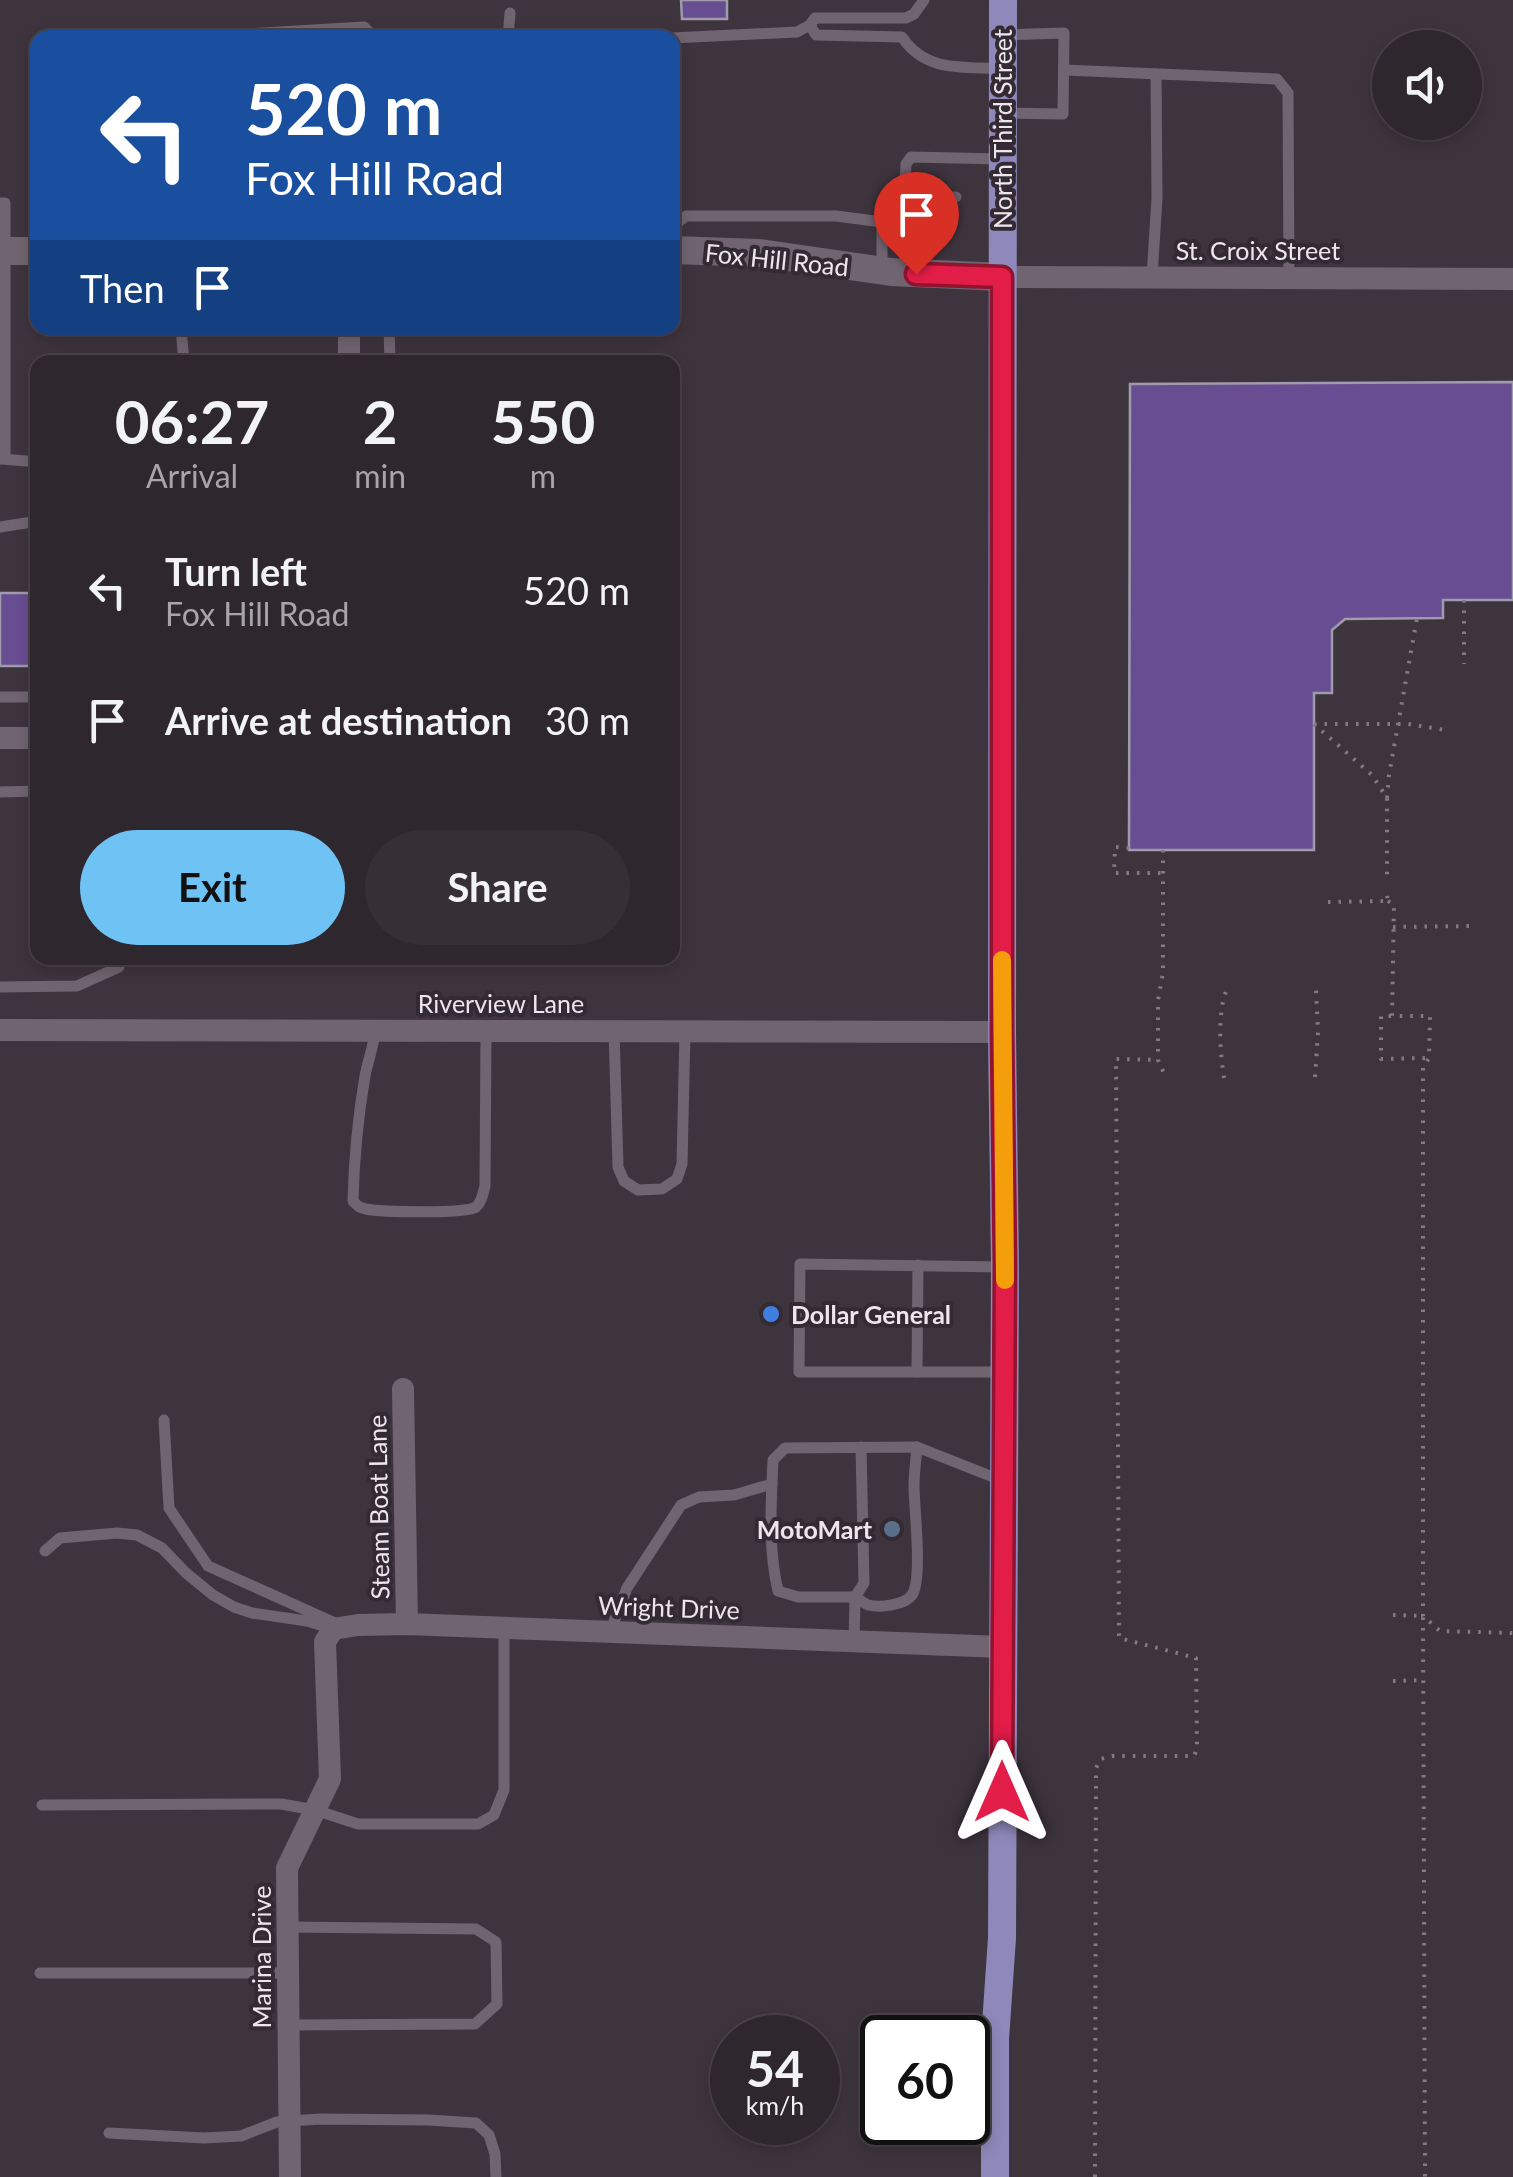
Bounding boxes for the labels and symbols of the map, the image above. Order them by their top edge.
street label: North Third Street [987,29,1017,229]
pin [874,172,959,275]
street label: St. Croix Street [1176,235,1340,265]
street label: Fox Hill Road [704,237,850,281]
street label: Riverview Lane [418,988,584,1018]
place label: Dollar General [791,1299,951,1329]
marker: Dollar General [760,1303,782,1325]
street label: Steam Boat Lane [361,1414,395,1600]
place label: MotoMart [757,1514,873,1544]
marker: MotoMart [881,1518,903,1540]
street label: Wright Drive [598,1590,740,1624]
position arrow [950,1740,1054,1844]
street label: Marina Drive [246,1886,276,2028]
speed limit sign: 60 [860,2015,990,2145]

